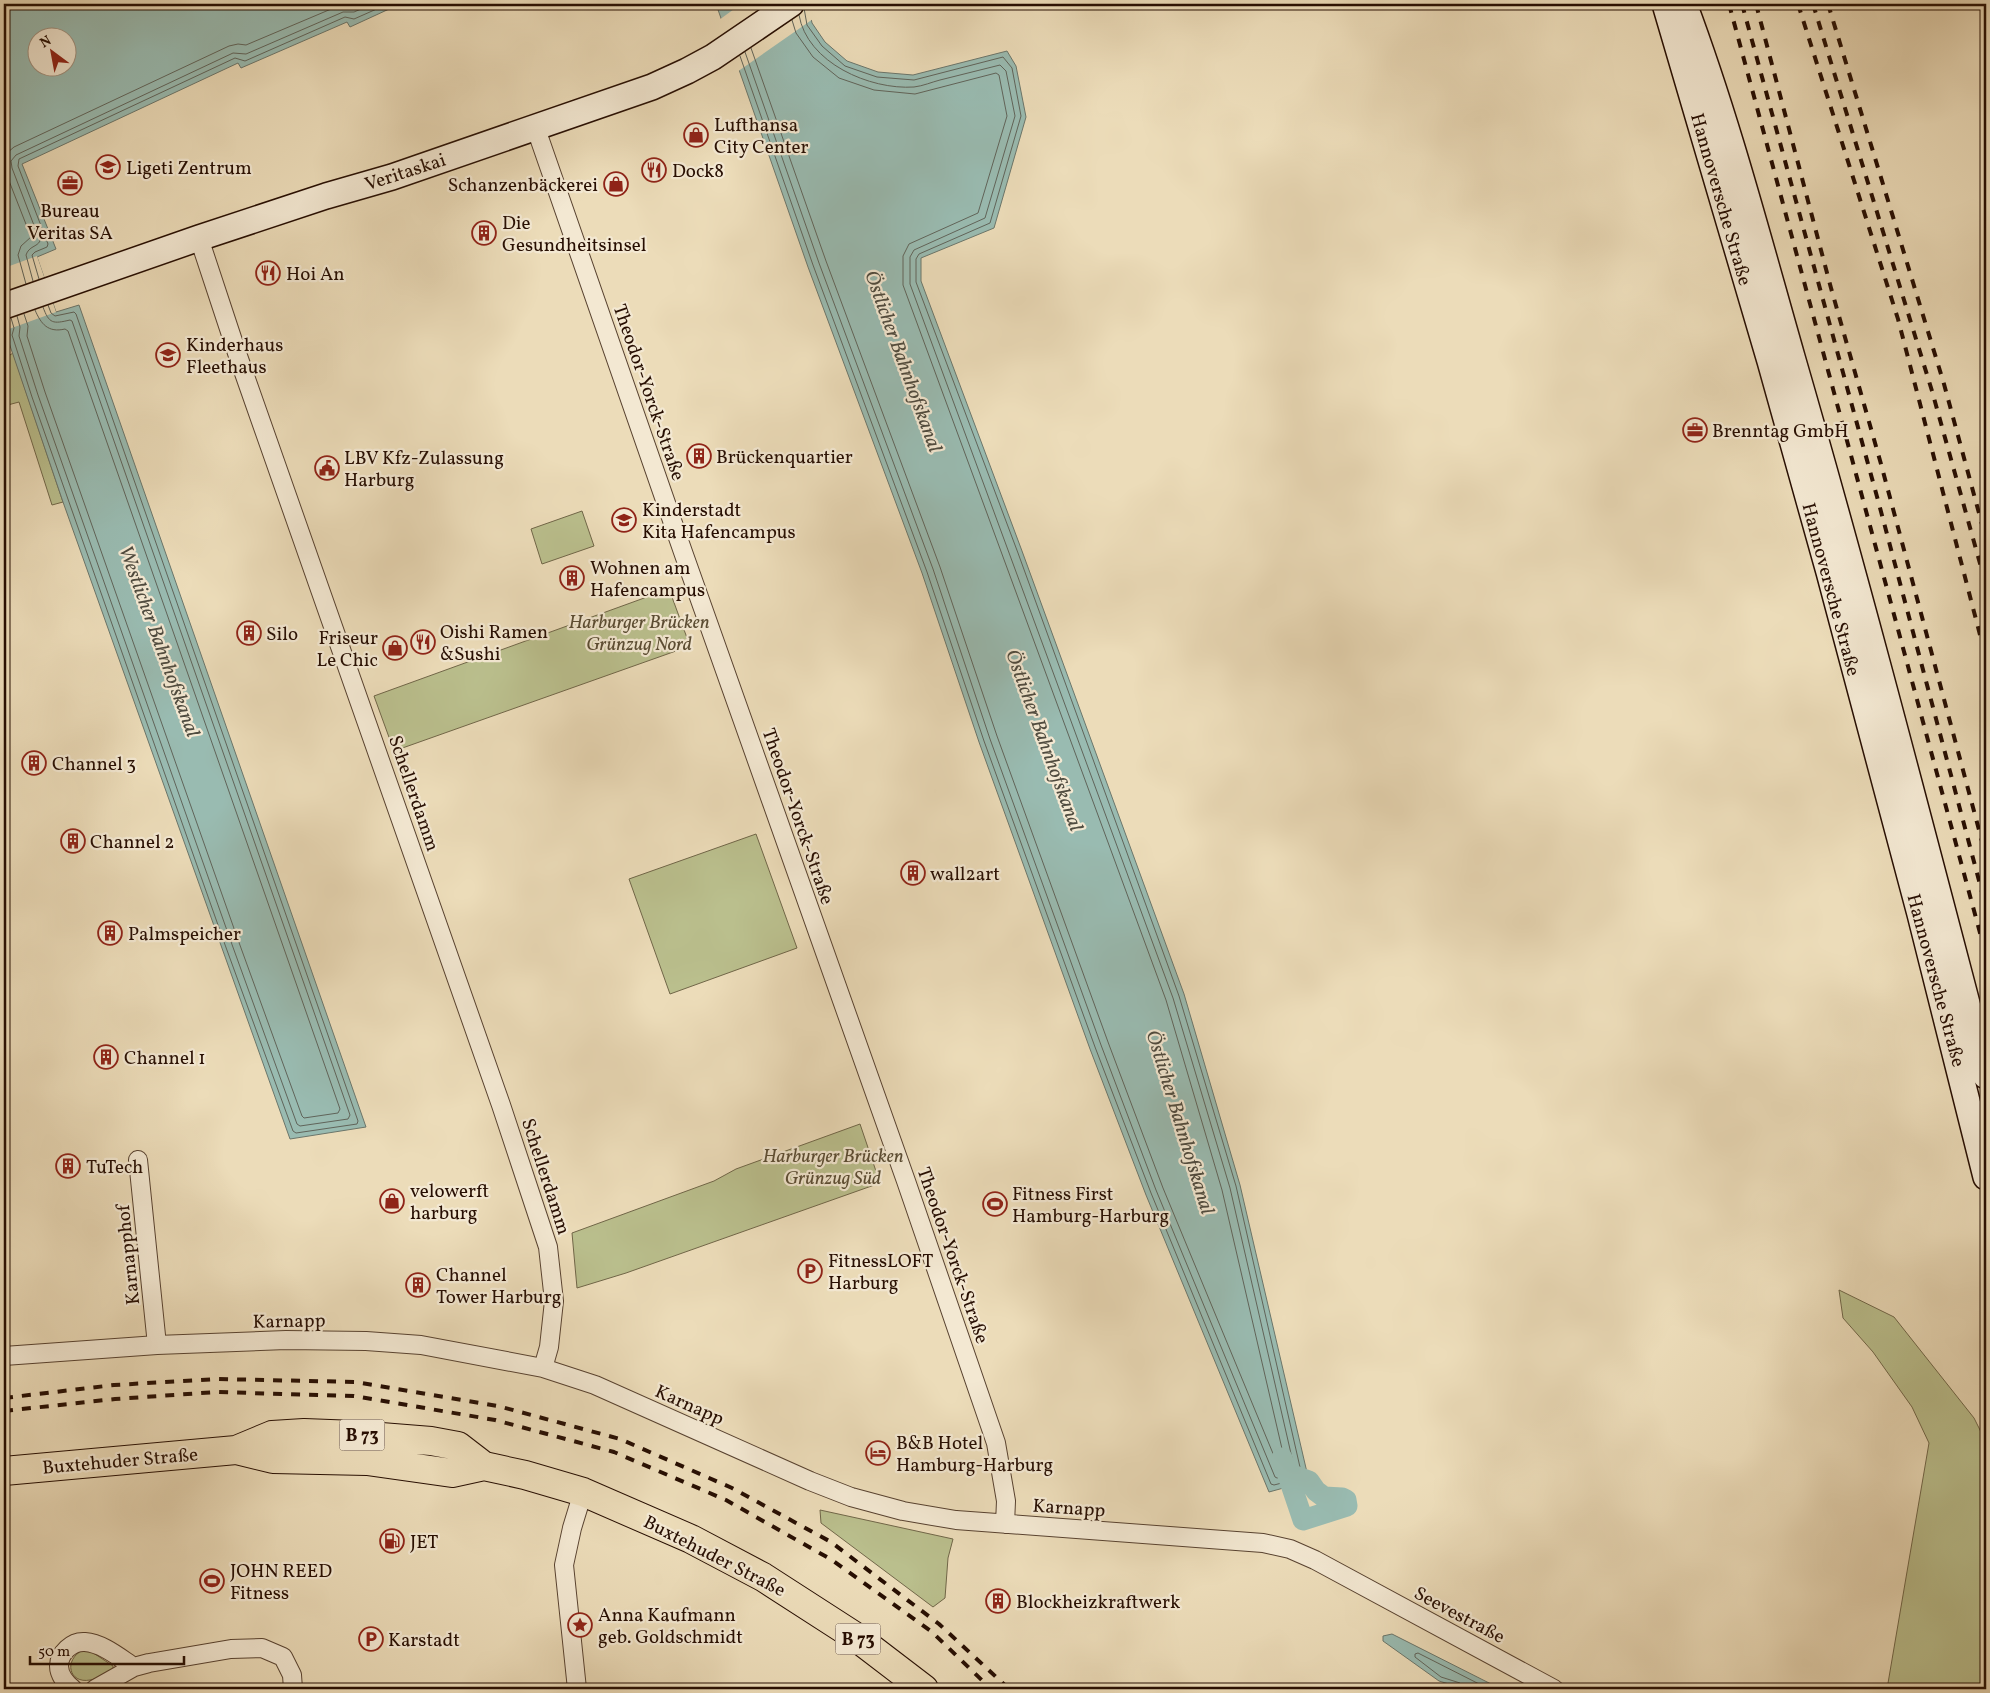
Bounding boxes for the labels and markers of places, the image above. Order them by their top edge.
place label: Lufthansa City Center [714,113,809,161]
shop icon: Lufthansa City Center [683,122,709,148]
school or university icon: Ligeti Zentrum [95,154,121,180]
place label: Ligeti Zentrum [126,156,252,182]
restaurant icon: Dock8 [641,157,667,183]
place label: Dock8 [672,159,724,185]
office icon: Bureau Veritas SA [57,170,83,196]
shop icon: Schanzenbäckerei [603,171,629,197]
place label: Schanzenbäckerei [448,173,598,199]
place label: Bureau Veritas SA [27,199,113,247]
place label: Die Gesundheitsinsel [502,211,647,259]
building icon: Die Gesundheitsinsel [471,220,497,246]
restaurant icon: Hoi An [255,260,281,286]
place label: Hoi An [286,262,345,288]
place label: Kinderhaus Fleethaus [186,333,283,381]
school or university icon: Kinderhaus Fleethaus [155,342,181,368]
office icon: Brenntag GmbH [1682,417,1708,443]
place label: Brenntag GmbH [1712,419,1849,445]
building icon: Brückenquartier [686,443,712,469]
place label: Brückenquartier [716,445,853,471]
place label: LBV Kfz-Zulassung Harburg [344,446,504,494]
public building icon: LBV Kfz-Zulassung Harburg [314,455,340,481]
place label: Kinderstadt Kita Hafencampus [642,498,796,546]
school or university icon: Kinderstadt Kita Hafencampus [611,507,637,533]
place label: Wohnen am Hafencampus [590,556,705,604]
building icon: Wohnen am Hafencampus [559,565,585,591]
building icon: Silo [236,620,262,646]
place label: Oishi Ramen &Sushi [440,620,548,668]
place label: Silo [266,622,298,648]
place label: Friseur Le Chic [317,626,378,674]
restaurant icon: Oishi Ramen &Sushi [410,629,436,655]
shop icon: Friseur Le Chic [382,635,408,661]
building icon: Channel 3 [21,750,47,776]
place label: Channel 3 [52,752,136,778]
building icon: Channel 2 [60,828,86,854]
place label: Channel 2 [90,830,175,856]
building icon: wall2art [900,860,926,886]
place label: wall2art [930,862,1000,888]
building icon: Palmspeicher [97,920,123,946]
place label: Palmspeicher [128,922,241,948]
building icon: Channel 1 [93,1044,119,1070]
place label: Channel 1 [124,1046,206,1072]
building icon: TuTech [55,1153,81,1179]
place label: TuTech [86,1155,143,1181]
place label: velowerft harburg [410,1179,489,1227]
place label: Fitness First Hamburg-Harburg [1012,1182,1169,1230]
shop icon: velowerft harburg [379,1188,405,1214]
sports icon: Fitness First Hamburg-Harburg [982,1191,1008,1217]
place label: FitnessLOFT Harburg [828,1249,933,1297]
parking icon: FitnessLOFT Harburg [797,1258,823,1284]
place label: Channel Tower Harburg [436,1263,562,1311]
building icon: Channel Tower Harburg [405,1272,431,1298]
place label: B&B Hotel Hamburg-Harburg [896,1431,1053,1479]
hotel icon: B&B Hotel Hamburg-Harburg [865,1440,891,1466]
fuel station icon: JET [379,1528,405,1554]
place label: JET [410,1530,438,1556]
place label: JOHN REED Fitness [230,1559,332,1607]
sports icon: JOHN REED Fitness [199,1568,225,1594]
building icon: Blockheizkraftwerk [985,1588,1011,1614]
place label: Blockheizkraftwerk [1016,1590,1180,1616]
place label: Anna Kaufmann geb. Goldschmidt [598,1603,743,1651]
place icon: Anna Kaufmann geb. Goldschmidt [567,1612,593,1638]
parking icon: Karstadt [358,1626,384,1652]
place label: Karstadt [388,1628,460,1654]

